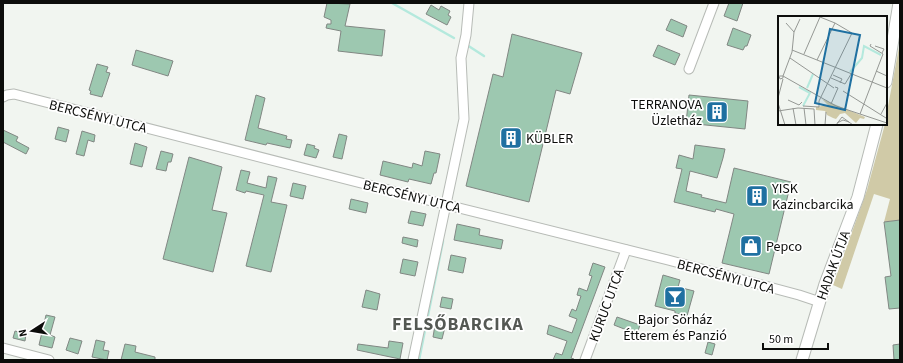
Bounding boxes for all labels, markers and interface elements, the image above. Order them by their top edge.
inset map [778,16,887,125]
street label: BERCSÉNYI UTCA [47,95,149,139]
place label: TERRANOVA Üzletház [631,95,702,131]
building icon: TERRANOVA Üzletház [704,99,730,125]
building icon: KÜBLER [498,125,524,151]
place label: KÜBLER [526,129,573,149]
street label: BERCSÉNYI UTCA [361,175,463,219]
place label: YISK Kazincbarcika [771,179,854,215]
building icon: YISK Kazincbarcika [744,183,770,209]
street label: HADAK ÚTJA [812,227,856,303]
shop icon: Pepco [738,233,764,259]
place label: Pepco [766,237,802,257]
street label: BERCSÉNYI UTCA [675,254,777,300]
street label: KURUC UTCA [584,266,630,345]
bar icon: Bajor Sörház Étterem és Panzió [662,284,688,310]
place label: Bajor Sörház Étterem és Panzió [623,310,727,346]
north arrow [12,311,52,351]
district label: FELSŐBARCIKA [392,312,524,337]
scale bar [763,325,828,351]
text: N [15,328,31,338]
text: 50 m [769,331,793,348]

